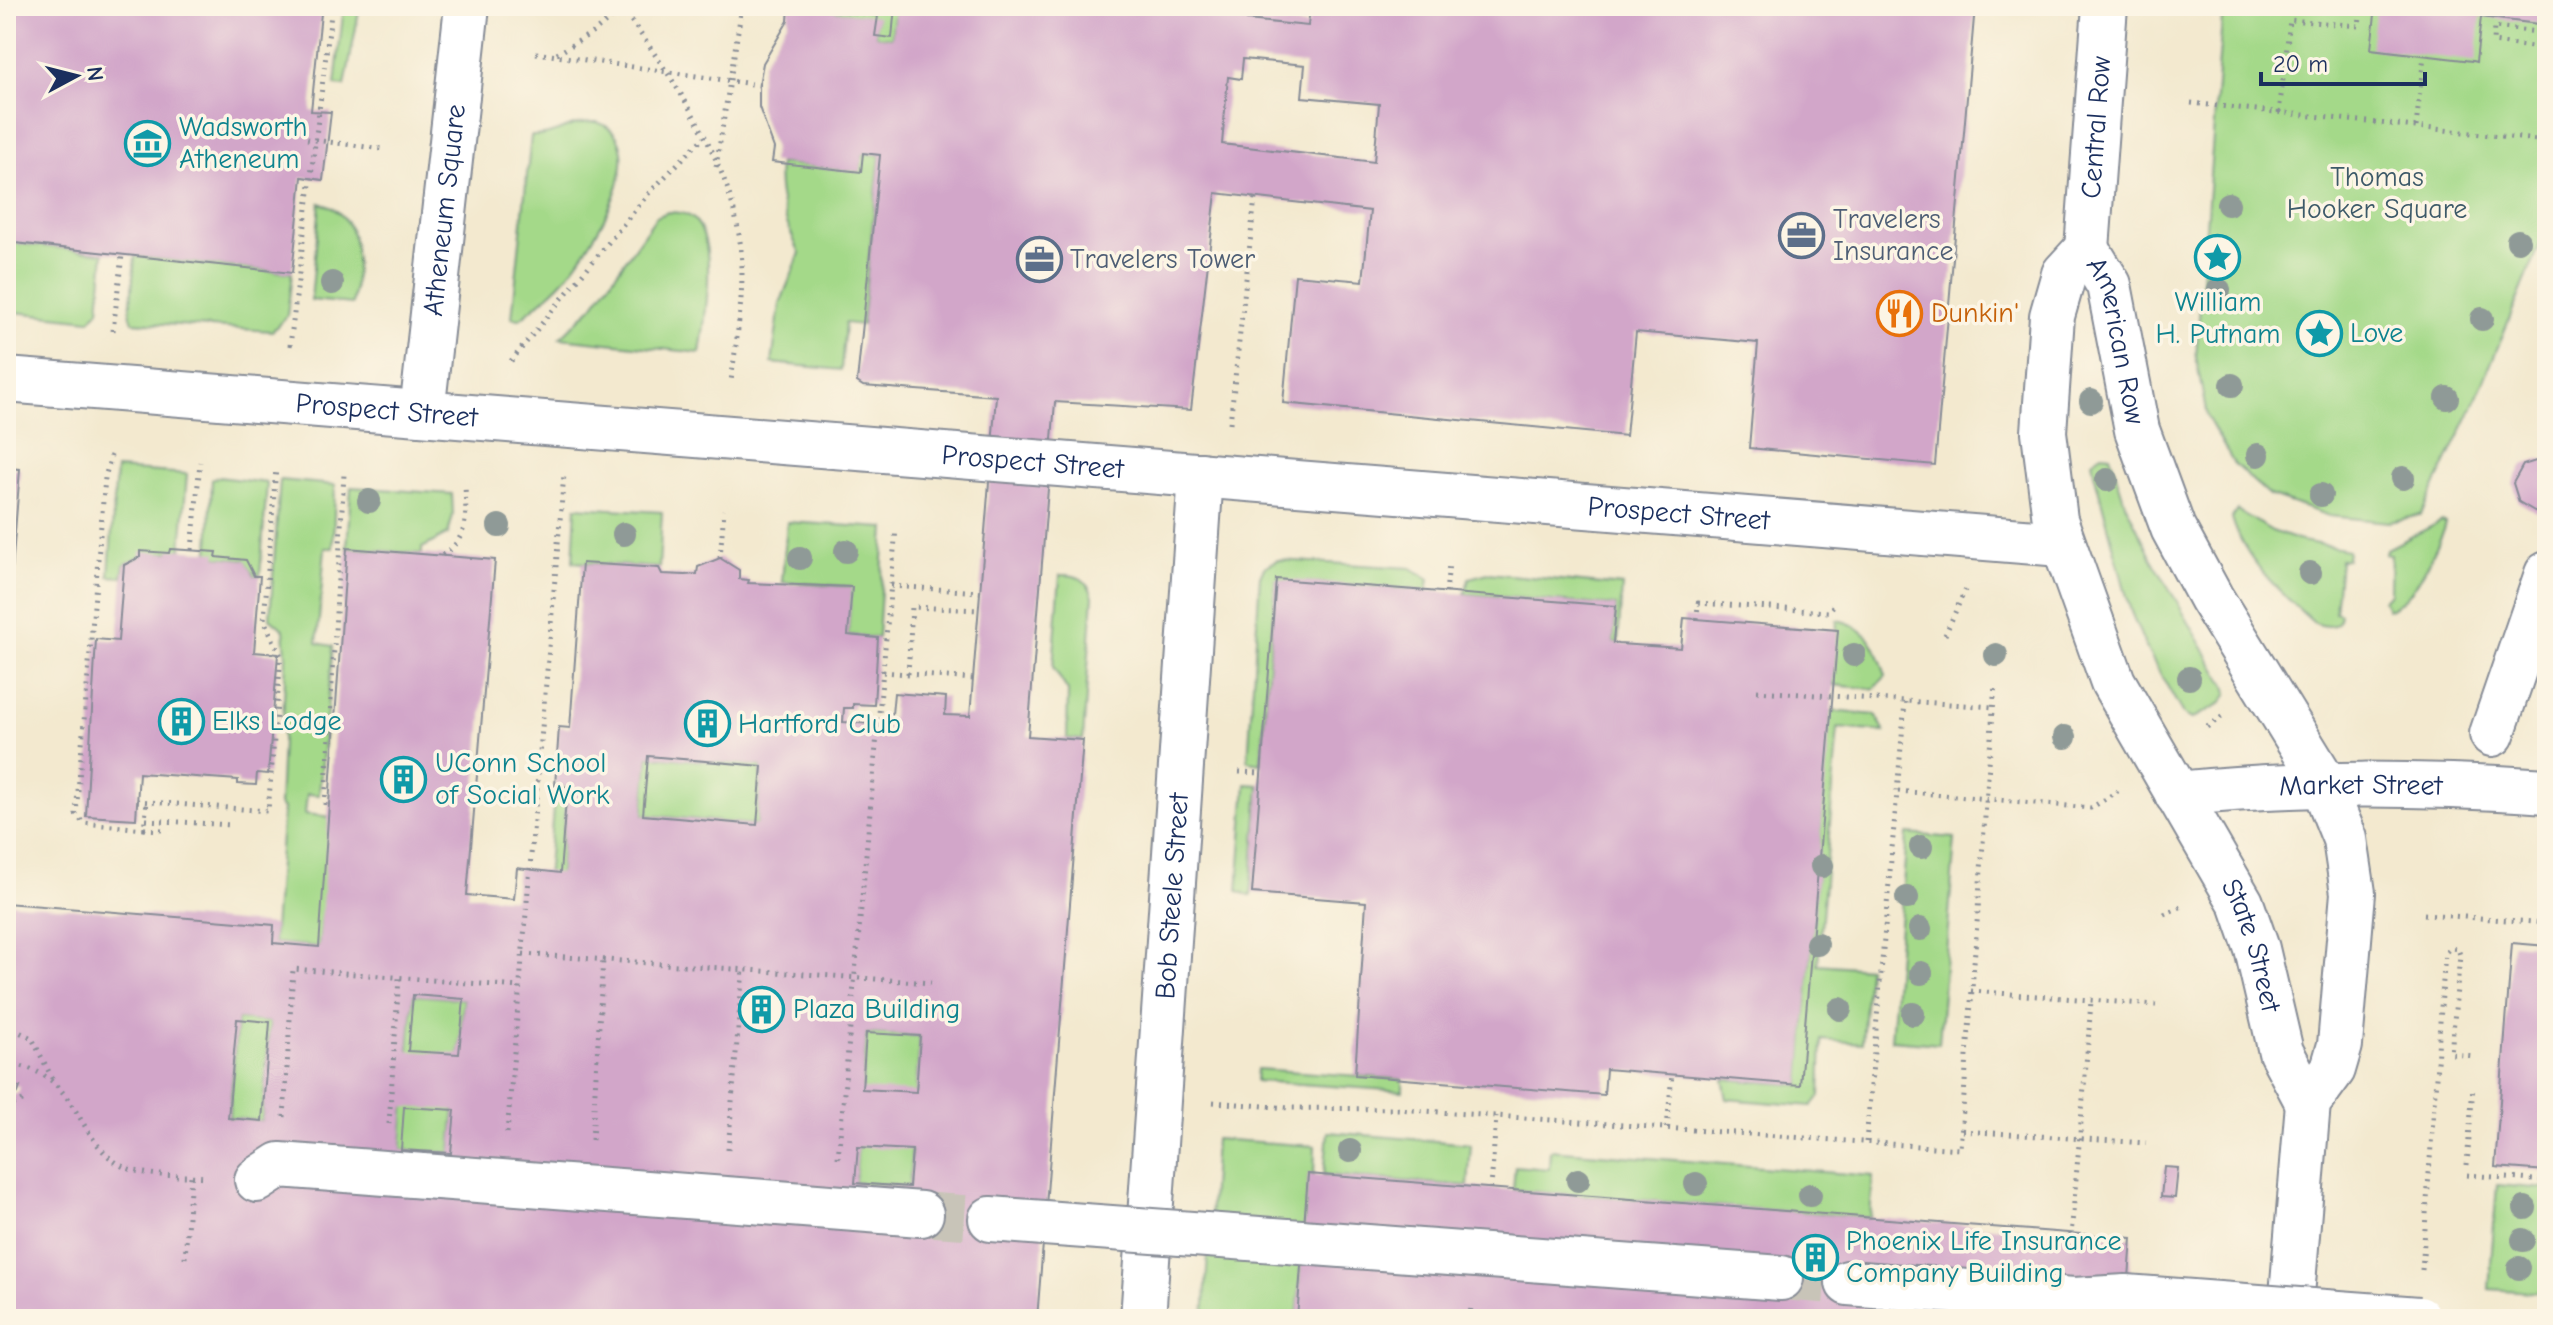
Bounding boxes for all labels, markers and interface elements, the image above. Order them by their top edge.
north arrow [36,36,116,116]
scale bar [2261,36,2425,86]
text: 20 m [2273,50,2328,78]
street label: Central Row [2075,55,2117,200]
text: N [81,65,109,82]
street label: Atheneum Square [417,103,472,318]
place label: Wadsworth Atheneum [179,111,308,175]
museum icon: Wadsworth Atheneum [124,119,172,167]
park label: Thomas Hooker Square [2287,161,2467,225]
place label: Travelers Insurance [1833,203,1953,267]
office icon: Travelers Insurance [1778,211,1826,259]
place icon: William H. Putnam [2194,233,2242,281]
office icon: Travelers Tower [1015,235,1063,283]
place label: Travelers Tower [1070,243,1255,275]
street label: American Row [2080,251,2152,427]
place label: William H. Putnam [2156,286,2280,350]
restaurant icon: Dunkin' [1876,289,1924,337]
place label: Dunkin' [1931,297,2019,329]
place icon: Love [2295,309,2343,357]
place label: Love [2350,317,2403,349]
street label: Prospect Street [295,387,480,434]
street label: Prospect Street [940,439,1126,485]
street label: Prospect Street [1586,490,1772,537]
building icon: Elks Lodge [157,697,205,745]
building icon: Hartford Club [683,700,731,748]
place label: Elks Lodge [212,705,342,737]
place label: Hartford Club [738,708,901,740]
place label: UConn School of Social Work [435,747,610,811]
building icon: UConn School of Social Work [380,755,428,803]
street label: Market Street [2278,769,2444,802]
street label: Bob Steele Street [1149,791,1195,1000]
street label: State Street [2215,873,2287,1016]
building icon: Plaza Building [738,985,786,1033]
place label: Plaza Building [793,993,960,1025]
place label: Phoenix Life Insurance Company Building [1846,1225,2121,1289]
building icon: Phoenix Life Insurance Company Building [1791,1233,1839,1281]

